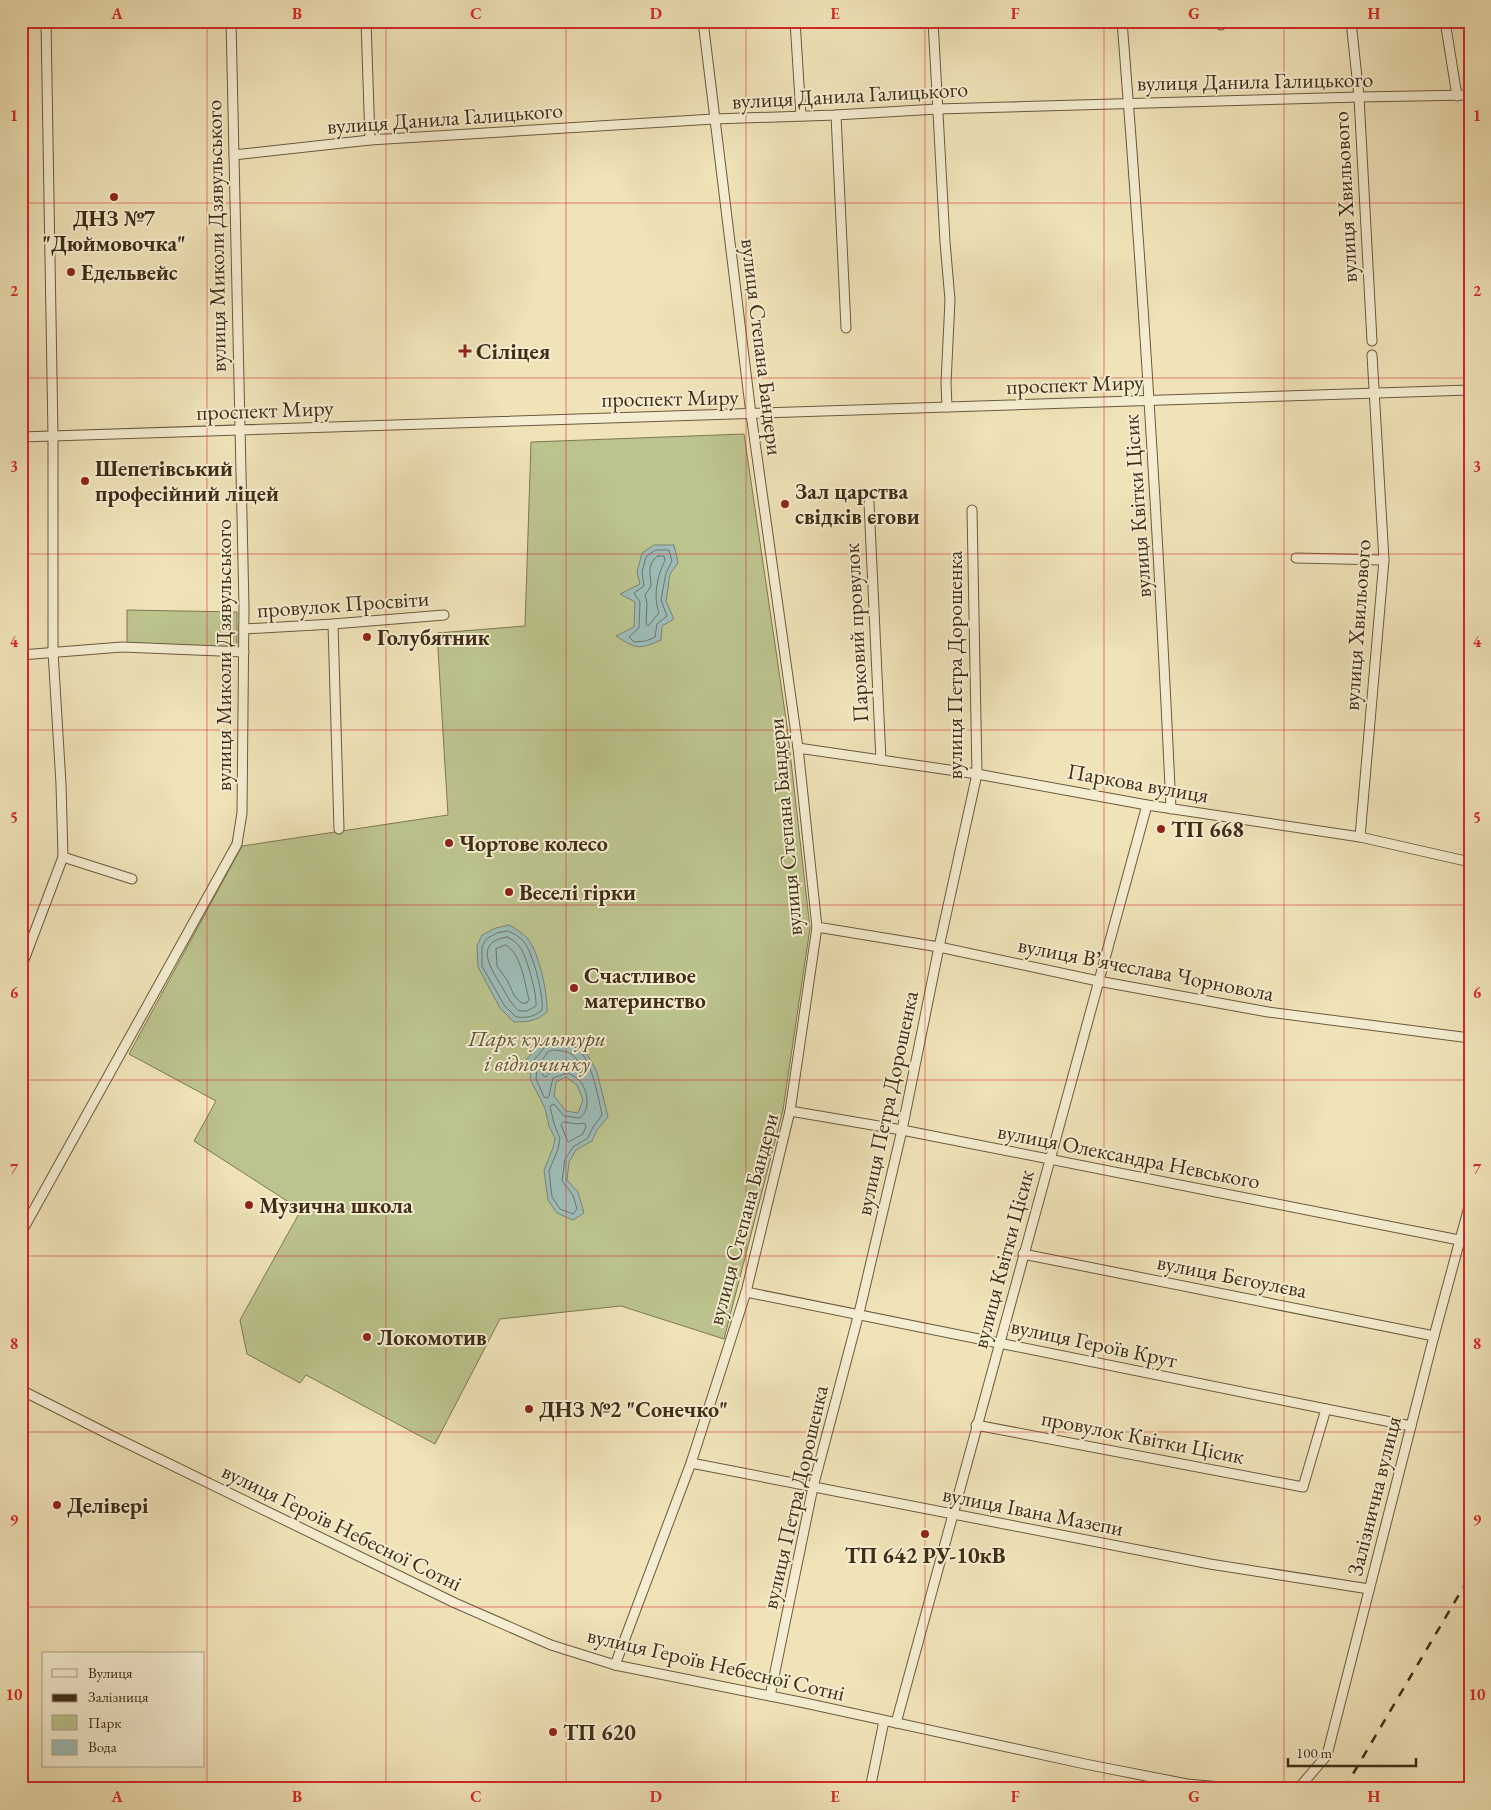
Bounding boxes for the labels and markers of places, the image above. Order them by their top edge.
marker: ДНЗ №7 "Дюймовочка" [108,191,120,203]
place label: ДНЗ №7 "Дюймовочка" [42,204,186,258]
place label: Едельвейс [81,258,178,287]
marker: Едельвейс [65,266,77,278]
place label: Сіліцея [476,337,551,366]
marker: Сіліцея [458,344,472,358]
place label: Шепетівський професійний ліцей [95,454,279,508]
marker: Шепетівський професійний ліцей [79,475,91,487]
place label: Зал царства свідків єгови [795,477,920,531]
marker: Зал царства свідків єгови [779,498,791,510]
place label: Голубятник [377,623,491,652]
marker: Голубятник [361,631,373,643]
place label: ТП 668 [1171,815,1244,844]
marker: ТП 668 [1155,823,1167,835]
place label: Чортове колесо [459,829,608,858]
marker: Чортове колесо [443,837,455,849]
place label: Веселі гірки [519,878,636,907]
marker: Веселі гірки [503,886,515,898]
place label: Счастливое материнство [584,961,706,1015]
marker: Счастливое материнство [568,982,580,994]
place label: Музична школа [259,1191,413,1220]
marker: Музична школа [243,1199,255,1211]
place label: Локомотив [377,1323,487,1352]
marker: Локомотив [361,1331,373,1343]
place label: ДНЗ №2 "Сонечко" [539,1395,728,1424]
marker: ДНЗ №2 "Сонечко" [523,1403,535,1415]
place label: Делівері [67,1491,149,1520]
marker: Делівері [51,1499,63,1511]
marker: ТП 642 РУ-10кВ [919,1528,931,1540]
place label: ТП 642 РУ-10кВ [844,1541,1006,1570]
place label: ТП 620 [563,1718,636,1747]
marker: ТП 620 [547,1726,559,1738]

